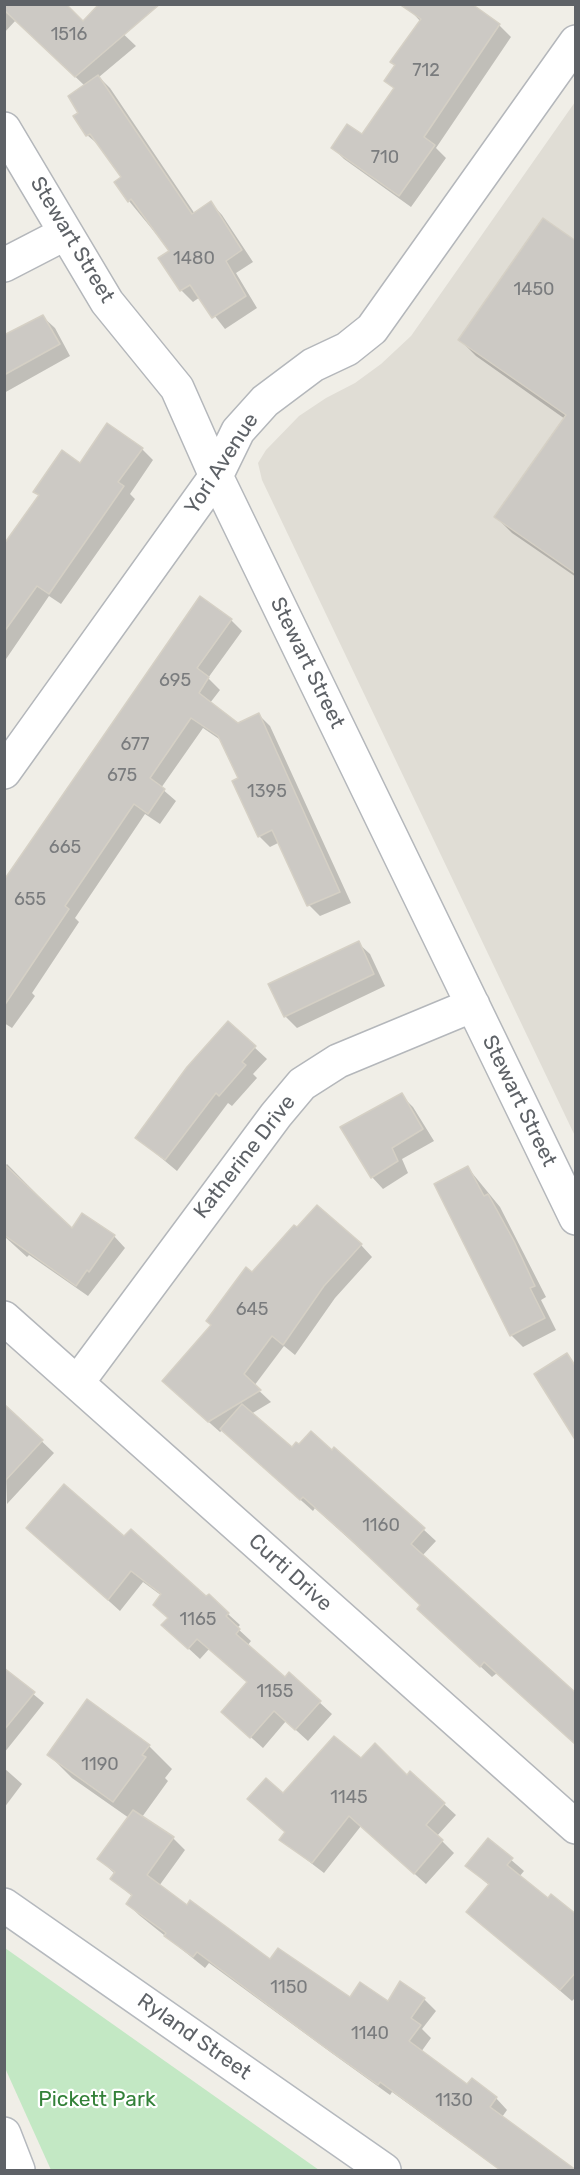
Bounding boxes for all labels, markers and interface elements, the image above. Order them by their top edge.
house number: 1516 [51,24,87,46]
house number: 712 [412,60,440,82]
house number: 710 [371,147,399,169]
street label: Stewart Street [24,172,120,308]
house number: 1480 [173,248,215,270]
house number: 1450 [513,279,555,301]
street label: Yori Avenue [180,409,264,519]
street label: Stewart Street [264,593,350,733]
house number: 695 [159,670,191,692]
house number: 677 [121,734,149,756]
house number: 675 [107,765,137,787]
house number: 1395 [247,781,287,803]
house number: 665 [49,837,81,859]
house number: 655 [14,889,46,911]
street label: Stewart Street [476,1031,562,1171]
street label: Katherine Drive [189,1090,301,1224]
house number: 645 [236,1299,268,1321]
house number: 1160 [362,1515,400,1537]
street label: Curti Drive [243,1529,337,1617]
house number: 1165 [180,1609,216,1631]
house number: 1155 [257,1681,293,1703]
house number: 1190 [81,1754,119,1776]
house number: 1145 [330,1787,368,1809]
house number: 1150 [270,1977,308,1999]
street label: Ryland Street [132,1989,256,2085]
house number: 1140 [351,2023,389,2045]
park label: Pickett Park [38,2087,156,2113]
house number: 1130 [435,2090,473,2112]

